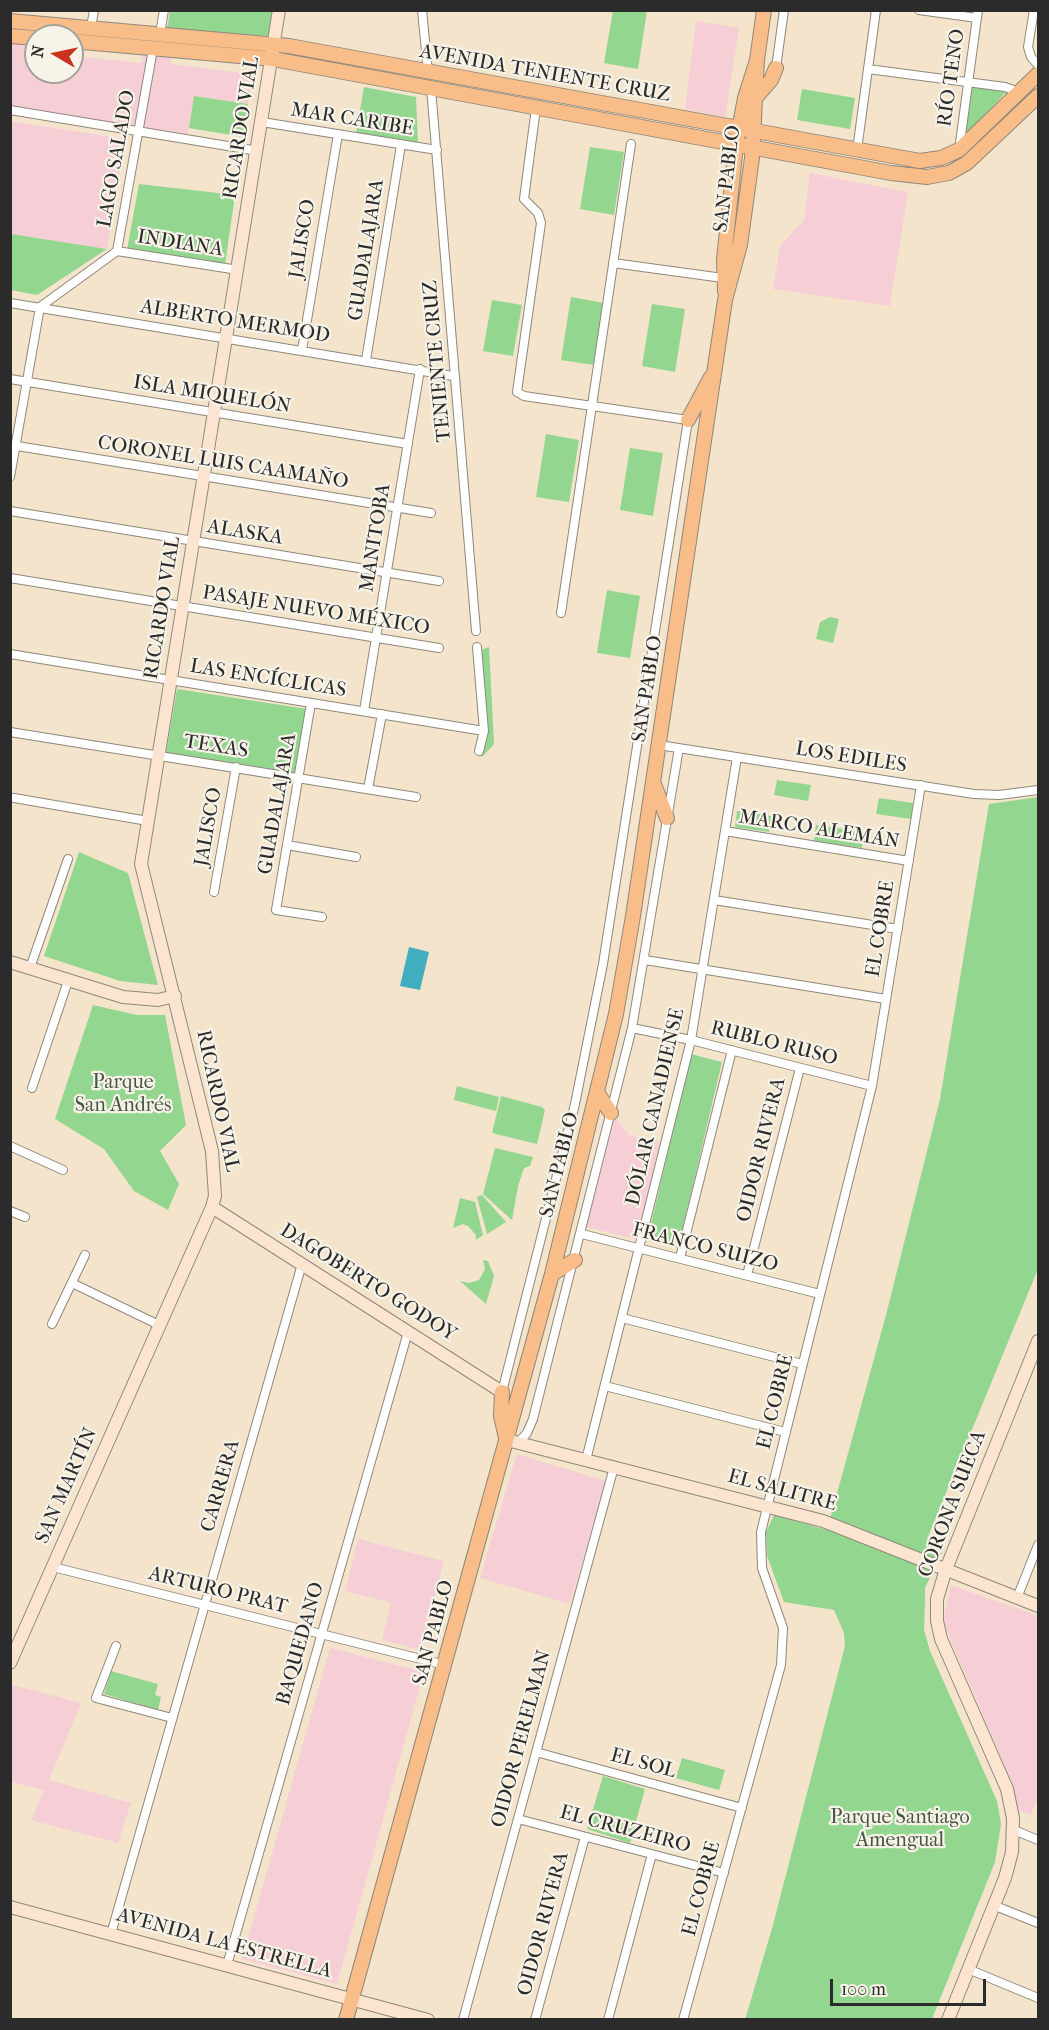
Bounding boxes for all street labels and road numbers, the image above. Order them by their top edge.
street label: RÍO TENO [933,27,971,129]
street label: AVENIDA TENIENTE CRUZ [418,40,672,108]
street label: RICARDO VIAL [219,55,265,201]
street label: LAGO SALADO [93,89,141,229]
street label: MAR CARIBE [289,98,415,142]
street label: SAN PABLO [710,124,746,234]
street label: GUADALAJARA [344,177,390,323]
street label: JALISCO [285,198,321,280]
street label: INDIANA [135,225,225,263]
street label: TENIENTE CRUZ [419,279,457,443]
street label: ALBERTO MERMOD [139,295,331,349]
street label: ISLA MIQUELÓN [131,371,293,419]
street label: CORONEL LUIS CAAMAÑO [96,431,350,495]
street label: MANITOBA [356,482,396,594]
street label: ALASKA [206,515,284,551]
street label: RICARDO VIAL [140,535,186,681]
street label: PASAJE NUEVO MÉXICO [201,581,431,641]
street label: SAN PABLO [628,634,668,744]
street label: LAS ENCÍCLICAS [188,655,348,703]
street label: TEXAS [182,730,250,764]
street label: GUADALAJARA [254,731,302,877]
street label: LOS EDILES [794,737,908,779]
street label: JALISCO [190,786,228,868]
street label: MARCO ALEMÁN [737,805,901,855]
street label: EL COBRE [862,879,900,979]
street label: DÓLAR CANADIENSE [622,1006,690,1208]
street label: RUBLO RUSO [708,1017,840,1071]
street label: RICARDO VIAL [190,1028,244,1174]
street label: OIDOR RIVERA [732,1075,792,1225]
street label: SAN PABLO [535,1110,585,1220]
street label: FRANCO SUIZO [629,1218,781,1278]
street label: DAGOBERTO GODOY [275,1219,461,1347]
street label: EL COBRE [753,1352,799,1452]
street label: SAN MARTÍN [31,1424,103,1548]
street label: CORONA SUECA [914,1427,992,1581]
street label: CARRERA [196,1437,246,1535]
street label: EL SALITRE [725,1465,839,1517]
street label: ARTURO PRAT [146,1562,290,1620]
street label: SAN PABLO [408,1578,460,1688]
street label: BAQUEDANO [272,1580,330,1708]
street label: OIDOR PERELMAN [487,1648,557,1830]
street label: EL SOL [608,1744,678,1784]
street label: EL CRUZEIRO [557,1801,693,1859]
street label: EL COBRE [678,1839,726,1939]
street label: OIDOR RIVERA [513,1849,575,1999]
street label: AVENIDA LA ESTRELLA [114,1904,334,1984]

